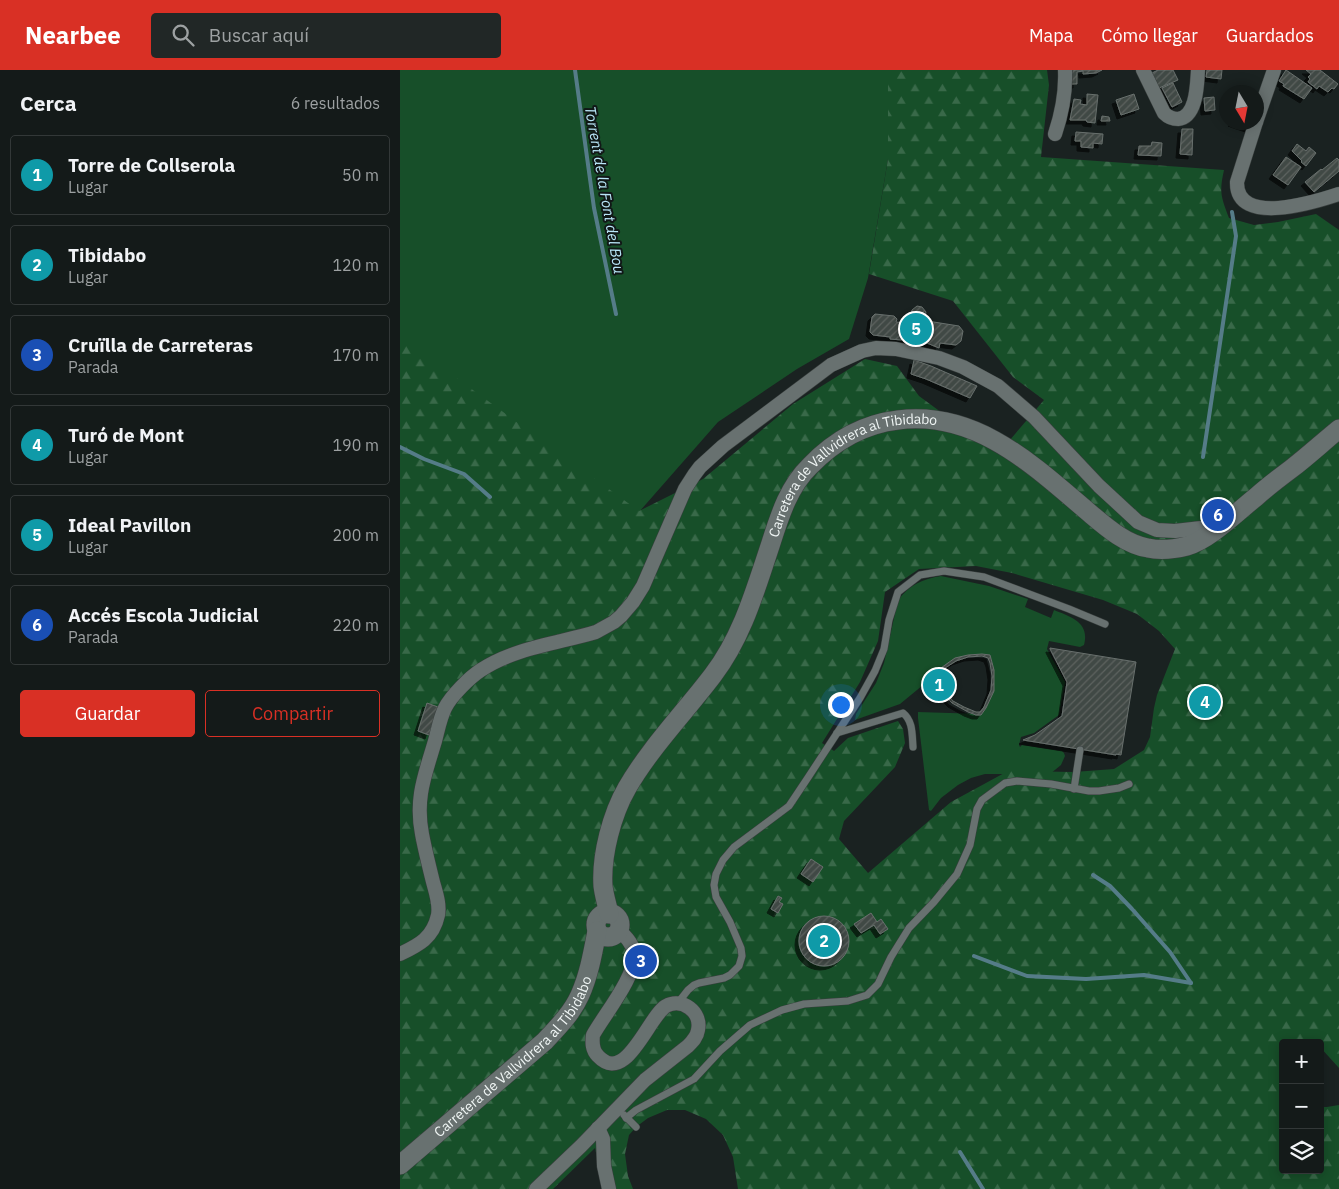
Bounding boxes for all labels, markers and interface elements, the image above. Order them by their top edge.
search box [151,13,501,58]
text: Nearbee [25,19,121,51]
icon: search [169,21,197,49]
text: Buscar aquí [209,23,309,47]
text: Mapa [1029,24,1073,47]
text: Cómo llegar [1101,24,1198,47]
text: Guardados [1226,24,1314,47]
north arrow [1219,85,1264,130]
text: Cerca [20,89,77,117]
text: 6 resultados [291,93,380,113]
water label: Torrent de la Font del Bou [581,105,629,275]
text: Torre de Collserola [68,153,235,177]
text: 1 [32,165,42,185]
text: 50 m [342,165,379,185]
text: Lugar [68,177,108,197]
text: Tibidabo [68,243,146,267]
text: 2 [32,255,42,275]
text: 120 m [332,255,379,275]
text: Lugar [68,267,108,287]
pin: 5 [900,310,932,348]
text: Cruïlla de Carreteras [68,333,253,357]
text: 3 [32,345,42,365]
text: 170 m [332,345,379,365]
text: Parada [68,357,118,377]
street label: Carretera de Vallvidrera al Tibidabo [764,410,938,540]
text: Turó de Mont [68,423,184,447]
text: 4 [32,435,42,455]
text: 190 m [332,435,379,455]
text: Lugar [68,447,108,467]
pin: 6 [1202,496,1234,534]
text: Ideal Pavillon [68,513,191,537]
text: 5 [32,525,42,545]
text: 200 m [332,525,379,545]
text: Lugar [68,537,108,557]
text: Accés Escola Judicial [68,603,259,627]
text: 6 [32,615,42,635]
text: 220 m [332,615,379,635]
text: Parada [68,627,118,647]
pin: 1 [923,666,955,704]
pin: 4 [1189,683,1221,721]
button: Guardar [20,690,195,737]
button: Compartir [205,690,380,737]
your location [828,692,854,718]
pin: 2 [808,922,840,960]
pin: 3 [625,942,657,980]
street label: Carretera de Vallvidrera al Tibidabo [430,974,595,1141]
map controls [1279,1039,1324,1174]
button: + [1279,1039,1324,1084]
button: − [1279,1084,1324,1129]
button: layers [1279,1129,1324,1174]

